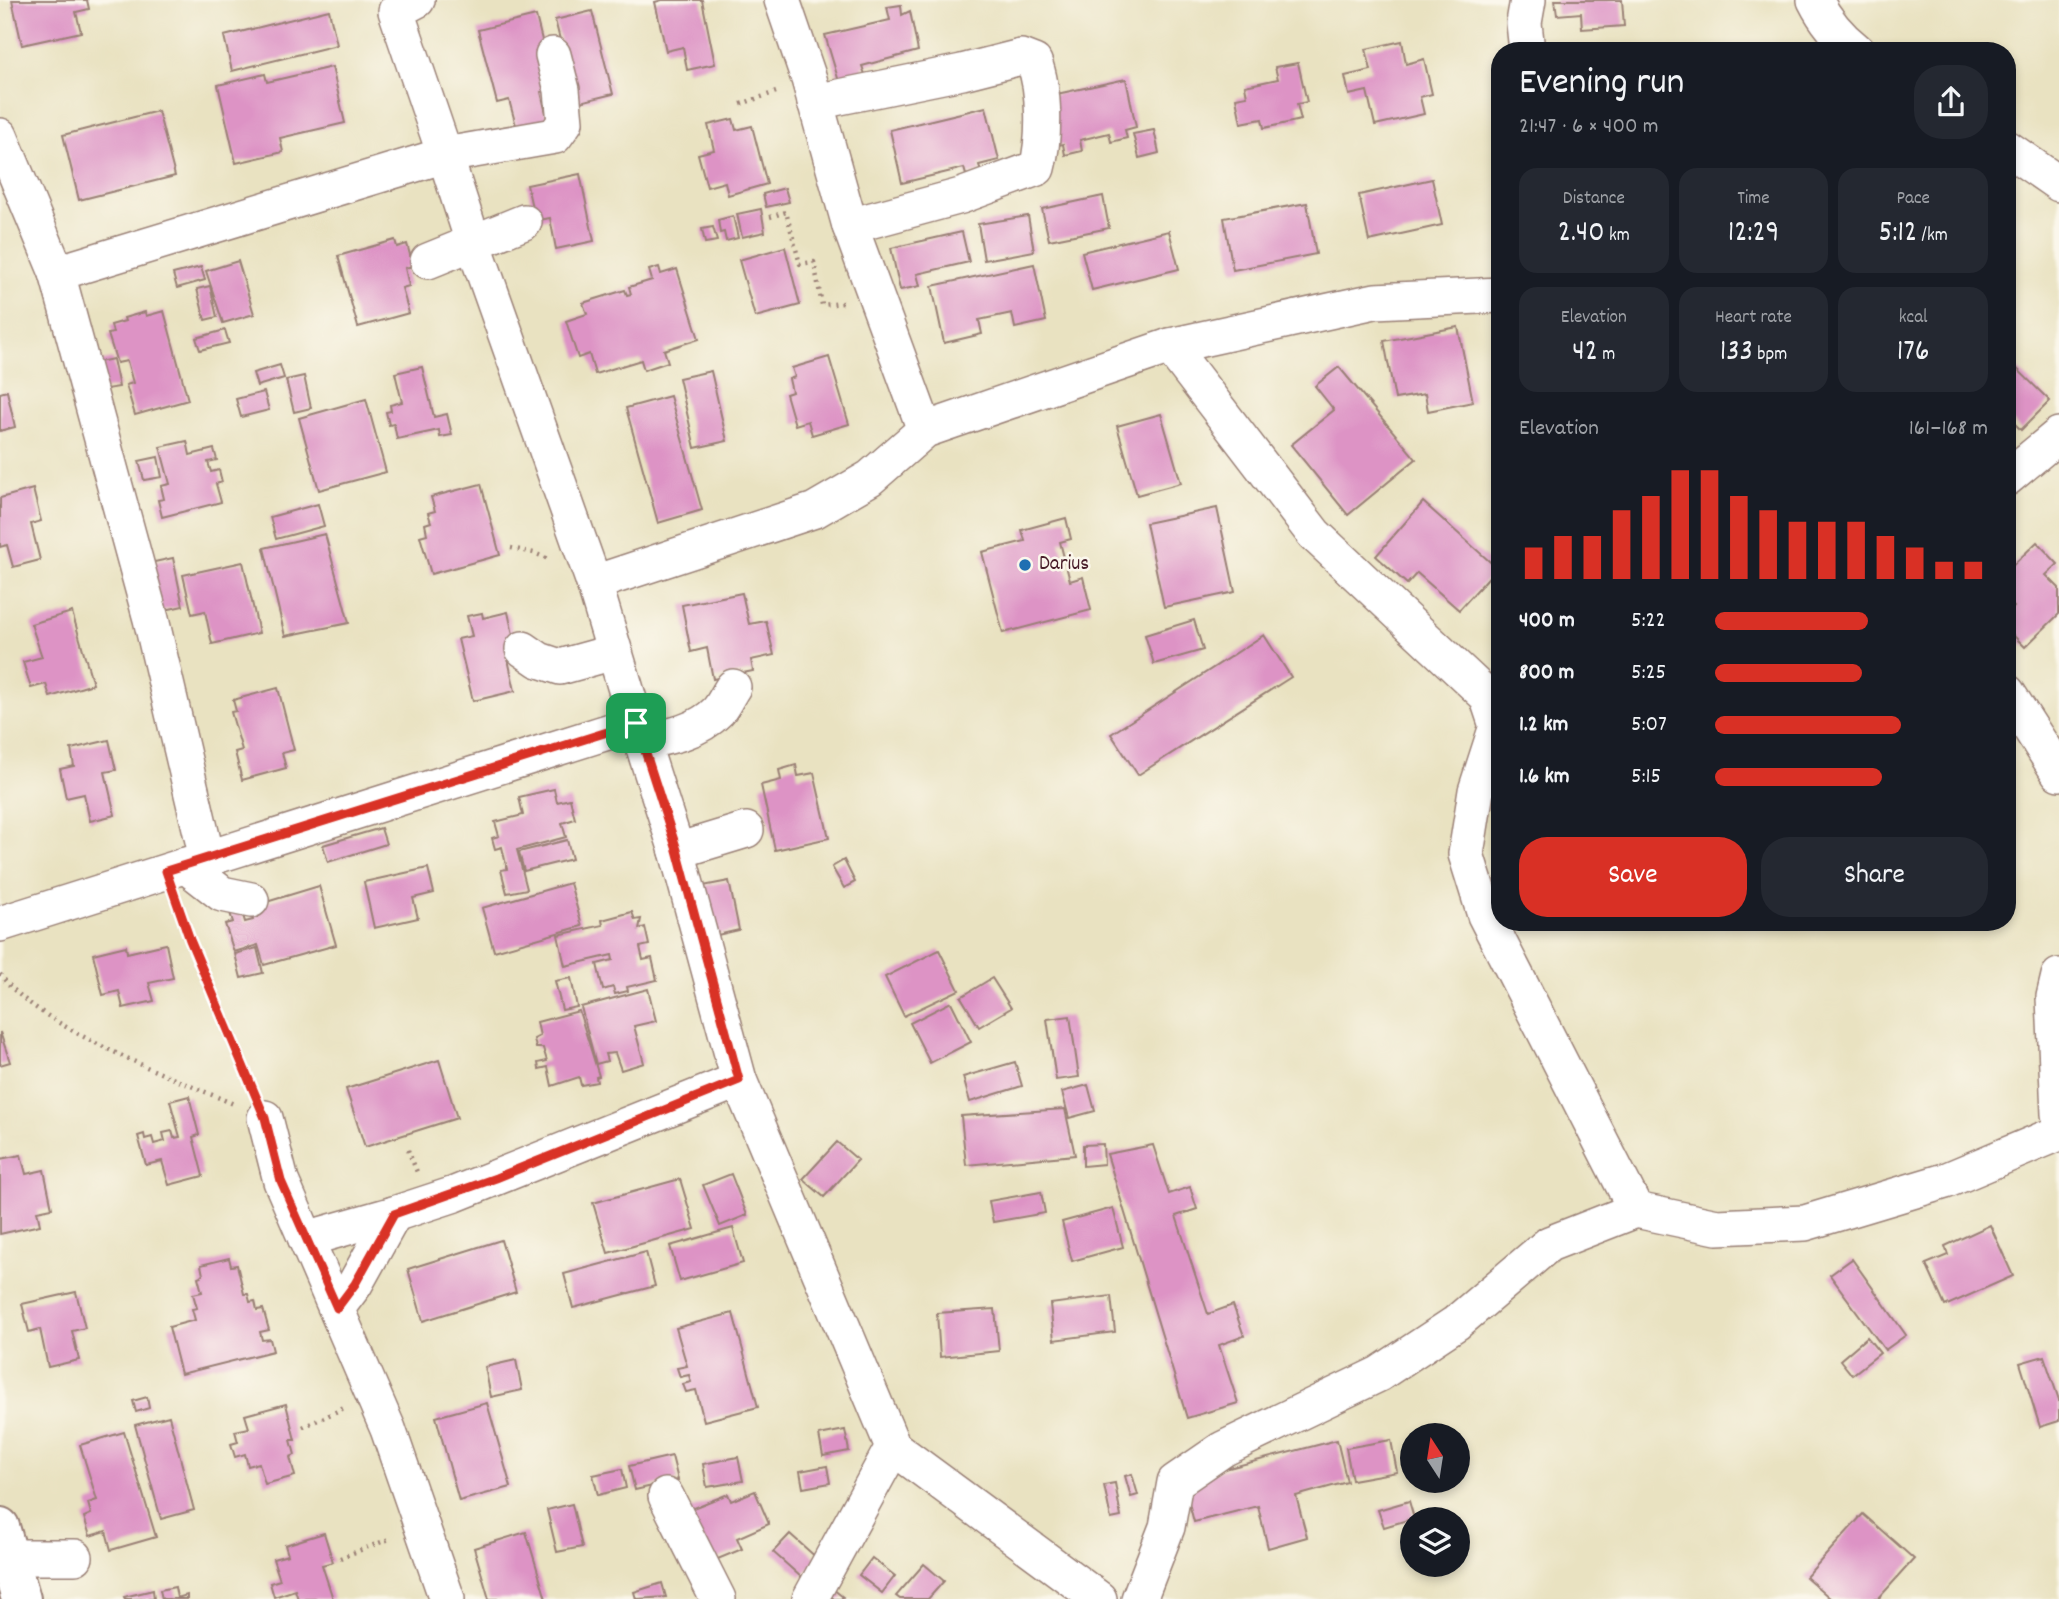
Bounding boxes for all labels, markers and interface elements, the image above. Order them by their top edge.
text: Evening run [1519,57,1684,112]
button: share [1914,65,1988,139]
text: 21:47 · 6 × 400 m [1519,111,1659,144]
text: Distance [1563,186,1625,213]
text: Time [1737,186,1770,213]
text: Pace [1896,186,1930,213]
text: 2.40 [1558,213,1605,256]
text: 12:29 [1728,213,1779,256]
text: 5:12 [1879,213,1917,256]
text: km [1605,223,1630,250]
text: /km [1917,223,1948,250]
text: Elevation [1561,305,1627,332]
text: Heart rate [1715,305,1792,332]
text: kcal [1899,305,1928,332]
text: 42 [1572,332,1598,375]
text: 133 [1720,332,1753,375]
text: 176 [1897,332,1930,375]
text: m [1598,342,1615,369]
text: bpm [1753,342,1787,369]
text: Elevation [1519,413,1599,446]
text: 161–168 m [1909,413,1988,446]
place label: Darius [1039,550,1089,580]
marker: Darius [1017,557,1033,573]
text: 400 m [1519,605,1575,638]
text: 5:22 [1631,605,1666,638]
text: 800 m [1519,657,1574,690]
text: 5:25 [1631,657,1666,690]
pin [606,693,666,753]
icon: arrive [617,704,655,742]
text: 1.2 km [1519,709,1568,742]
text: 5:07 [1631,709,1667,742]
text: 1.6 km [1519,761,1570,794]
text: 5:15 [1631,761,1661,794]
button: Save [1519,837,1747,917]
button: Share [1761,837,1988,917]
north arrow [1400,1423,1470,1493]
map controls [1400,1423,1470,1577]
button: layers [1400,1507,1470,1577]

